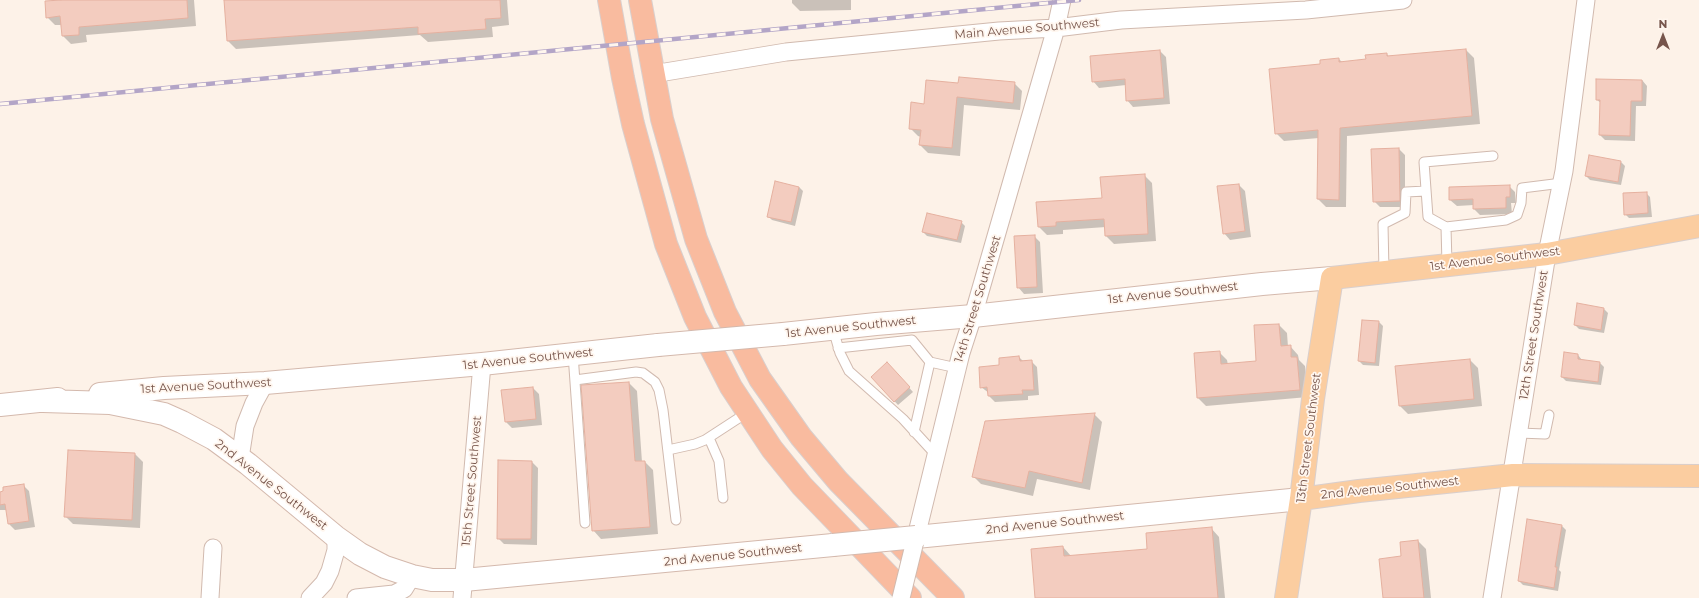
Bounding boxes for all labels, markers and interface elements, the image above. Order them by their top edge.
street label: Main Avenue Southwest [954,15,1100,43]
north arrow [1643,16,1683,56]
text: N [1659,17,1667,31]
street label: 14th Street Southwest [952,234,1004,364]
street label: 1st Avenue Southwest [1429,244,1561,274]
street label: 12th Street Southwest [1517,269,1551,401]
street label: 1st Avenue Southwest [1107,279,1239,307]
street label: 1st Avenue Southwest [785,313,917,341]
street label: 1st Avenue Southwest [462,345,594,373]
street label: 13th Street Southwest [1294,372,1324,504]
street label: 1st Avenue Southwest [140,375,272,397]
street label: 15th Street Southwest [459,415,485,547]
street label: 2nd Avenue Southwest [212,437,330,533]
street label: 2nd Avenue Southwest [1320,474,1460,502]
street label: 2nd Avenue Southwest [985,509,1125,537]
street label: 2nd Avenue Southwest [663,541,803,569]

